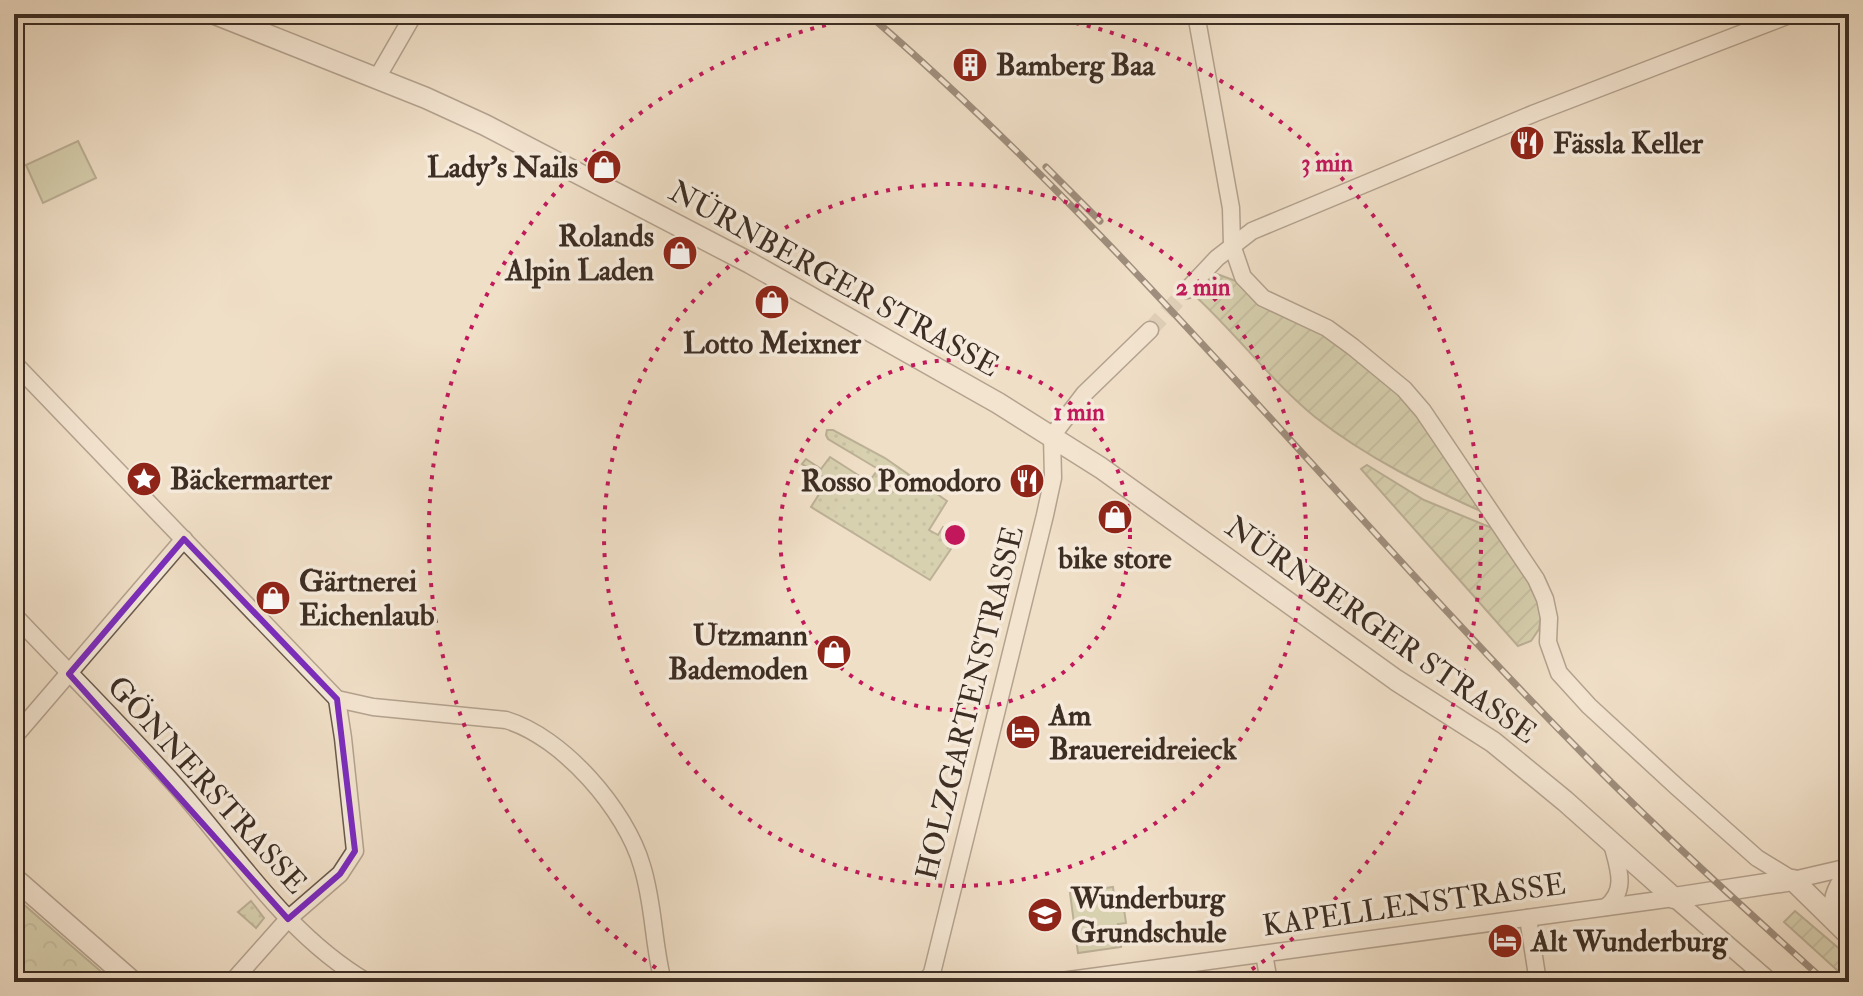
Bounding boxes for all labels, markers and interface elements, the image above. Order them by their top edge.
building icon: Bamberg Baa [951,46,989,84]
place label: Bamberg Baa [996,47,1157,84]
restaurant icon: Fässla Keller [1508,124,1546,162]
place label: Fässla Keller [1553,125,1704,162]
shop icon: Lady's Nails [585,148,623,186]
text: 3 min [1301,148,1353,179]
place label: Lady's Nails [427,149,578,186]
street label: NÜRNBERGER STRASSE [663,173,1005,385]
place label: Rolands Alpin Laden [504,218,655,289]
shop icon: Rolands Alpin Laden [661,234,699,272]
text: 2 min [1176,272,1231,303]
shop icon: Lotto Meixner [753,283,791,321]
place label: Lotto Meixner [683,325,862,362]
text: 1 min [1054,397,1105,428]
place icon: Bäckermarter [125,460,163,498]
place label: Bäckermarter [170,461,333,498]
restaurant icon: Rosso Pomodoro [1008,462,1046,500]
place label: Rosso Pomodoro [801,463,1001,500]
shop icon: bike store [1096,498,1134,536]
street label: NÜRNBERGER STRASSE [1218,508,1544,752]
centre of rings [941,521,969,549]
street label: HOLZGARTENSTRASSE [908,522,1032,884]
place label: bike store [1057,540,1172,577]
place label: Gärtnerei Eichenlaub [299,563,435,634]
shop icon: Gärtnerei Eichenlaub [254,579,292,617]
place label: Utzmann Bademoden [668,617,809,688]
shop icon: Utzmann Bademoden [815,633,853,671]
street label: GÖNNERSTRASSE [99,668,315,902]
place label: Am Brauereidreieck [1047,697,1237,768]
hotel icon: Am Brauereidreieck [1004,713,1042,751]
street label: KAPELLENSTRASSE [1260,865,1568,945]
place label: Wunderburg Grundschule [1070,880,1227,951]
school or university icon: Wunderburg Grundschule [1026,896,1064,934]
hotel icon: Alt Wunderburg [1486,922,1524,960]
place label: Alt Wunderburg [1529,923,1729,960]

